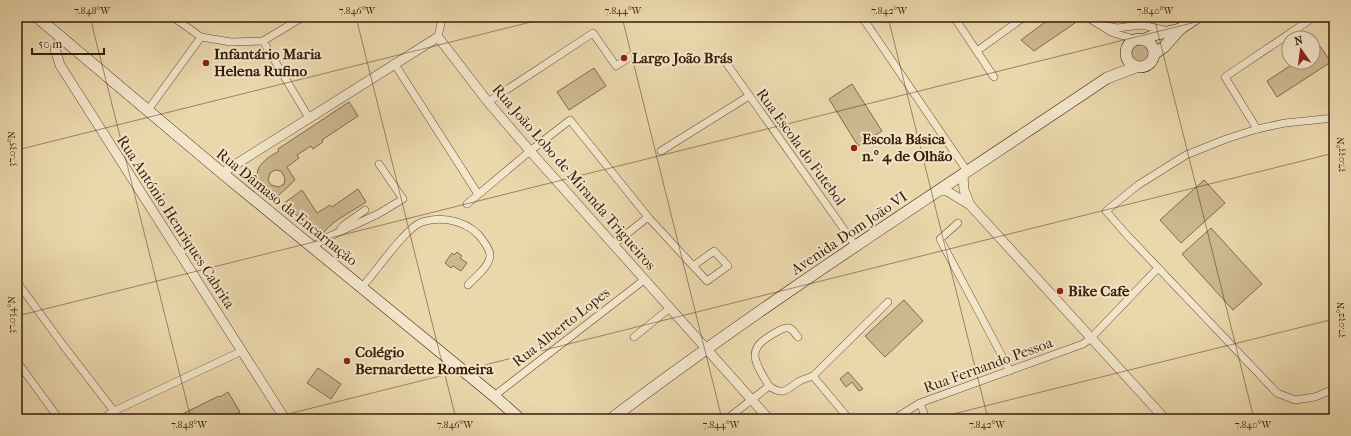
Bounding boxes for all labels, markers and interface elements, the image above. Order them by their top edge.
text: 7.848°W [74,5,111,17]
text: 7.846°W [339,5,376,17]
text: 7.844°W [605,5,643,17]
text: 7.842°W [871,5,908,17]
text: 7.840°W [1137,5,1174,17]
scale bar [32,30,104,56]
north arrow [1281,30,1321,70]
text: N [1293,33,1305,48]
text: 50 m [38,37,62,51]
place label: Infantário Maria Helena Rufino [214,45,322,80]
place label: Largo João Brás [632,49,733,67]
marker: Largo João Brás [619,53,629,63]
marker: Infantário Maria Helena Rufino [201,58,211,68]
street label: Rua João Lobo de Miranda Trigueiros [488,80,660,274]
street label: Rua Escola do Futebol [753,85,849,209]
place label: Escola Básica n.º 4 de Olhão [861,130,953,165]
text: 37.035°N [6,131,18,167]
street label: Rua António Henriques Cabrita [113,132,239,313]
text: 37.033°N [1335,137,1347,173]
marker: Escola Básica n.º 4 de Olhão [849,143,859,153]
street label: Rua Dâmaso da Encarnação [213,145,361,270]
street label: Avenida Dom João VI [787,187,911,279]
place label: Bike Cafe [1068,282,1130,300]
street label: Rua Alberto Lopes [509,283,614,371]
marker: Bike Cafe [1055,286,1065,296]
text: 37.034°N [6,296,18,334]
text: 37.032°N [1335,301,1347,338]
street label: Rua Fernando Pessoa [921,333,1056,397]
place label: Colégio Bernardette Romeira [355,343,494,378]
marker: Colégio Bernardette Romeira [342,356,352,366]
text: 7.848°W [171,419,208,431]
text: 7.846°W [437,419,474,431]
text: 7.844°W [703,419,741,431]
text: 7.842°W [969,419,1006,431]
text: 7.840°W [1235,419,1272,431]

